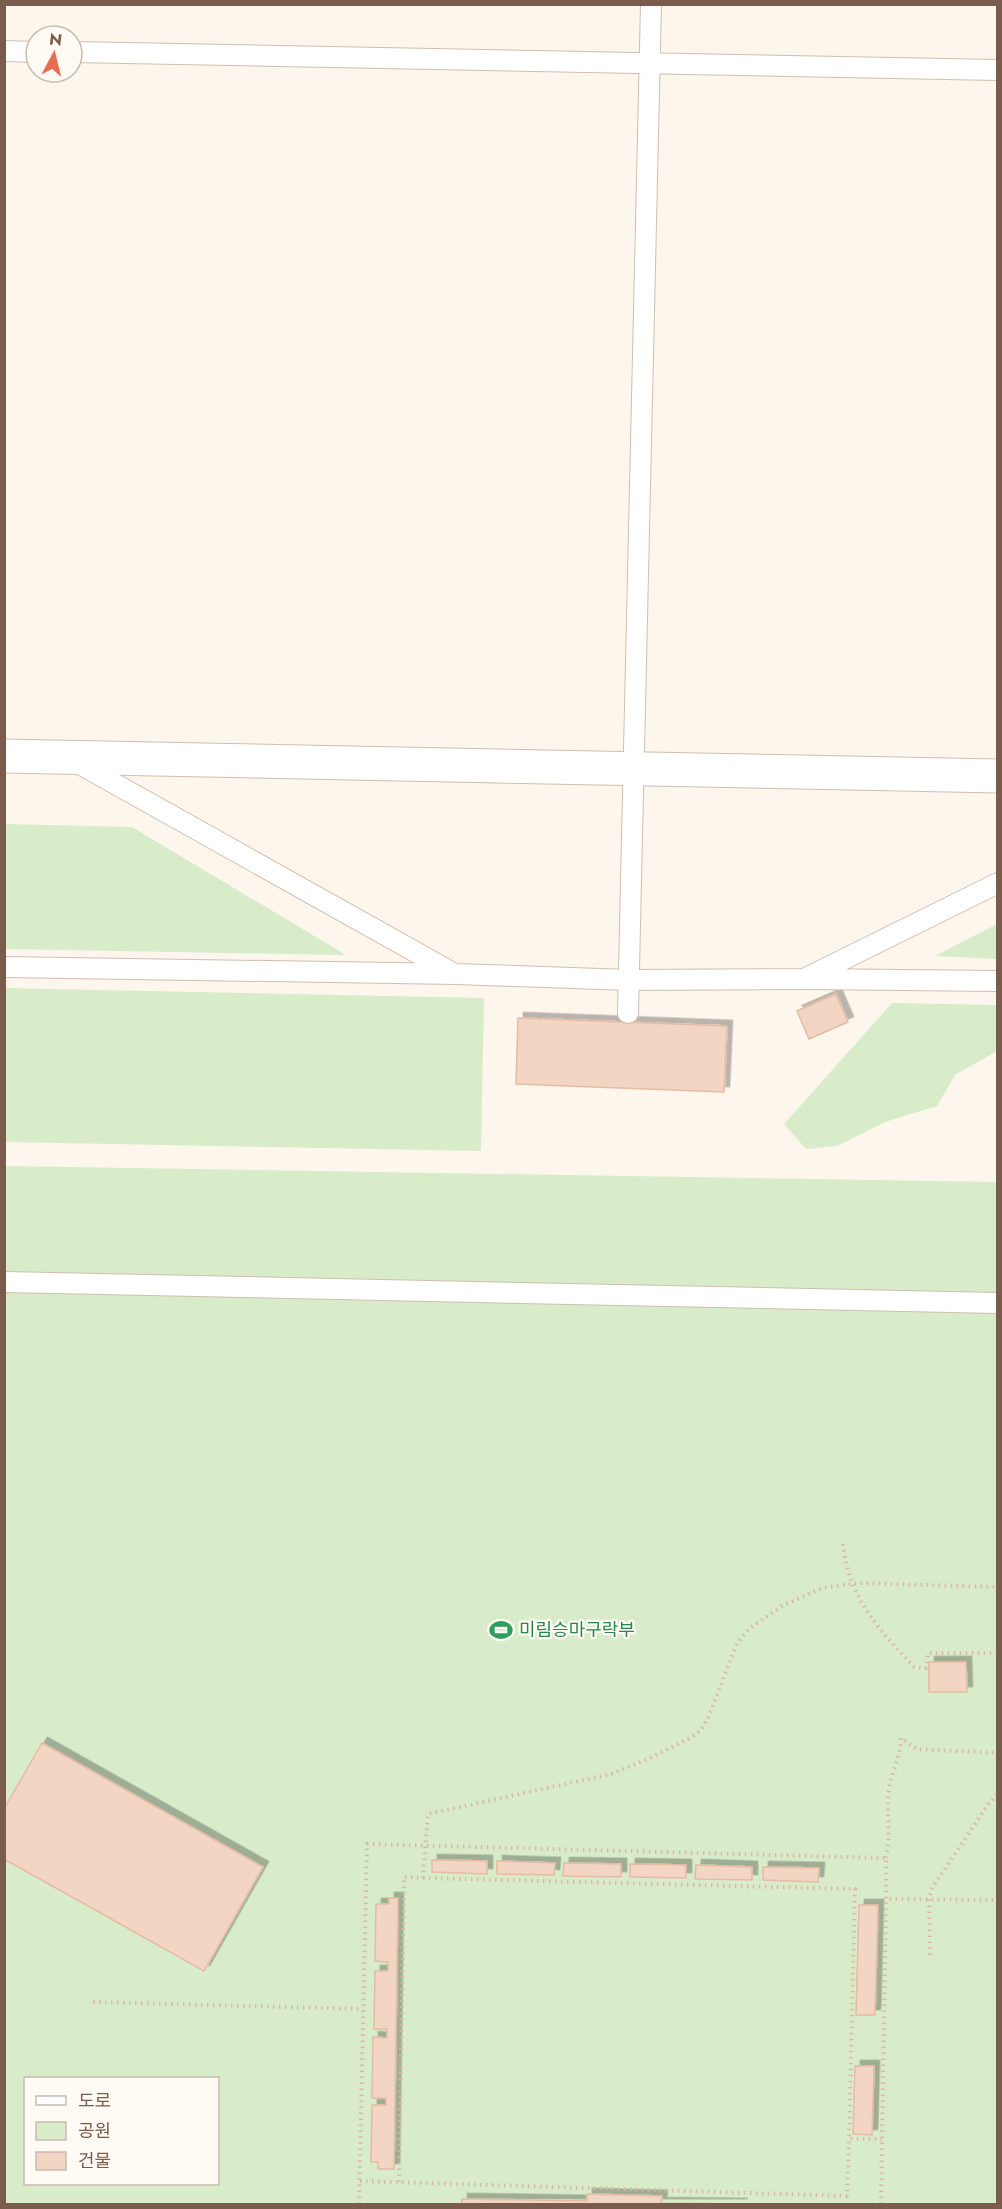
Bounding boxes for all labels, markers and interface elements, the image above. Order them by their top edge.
north arrow [24,24,84,84]
text: N [48,27,63,52]
sports icon: 미림승마구락부 [488,1617,514,1643]
place label: 미림승마구락부 [519,1617,635,1643]
legend [24,2077,219,2185]
text: 도로 [78,2088,111,2114]
text: 공원 [78,2118,111,2144]
text: 건물 [78,2148,111,2174]

